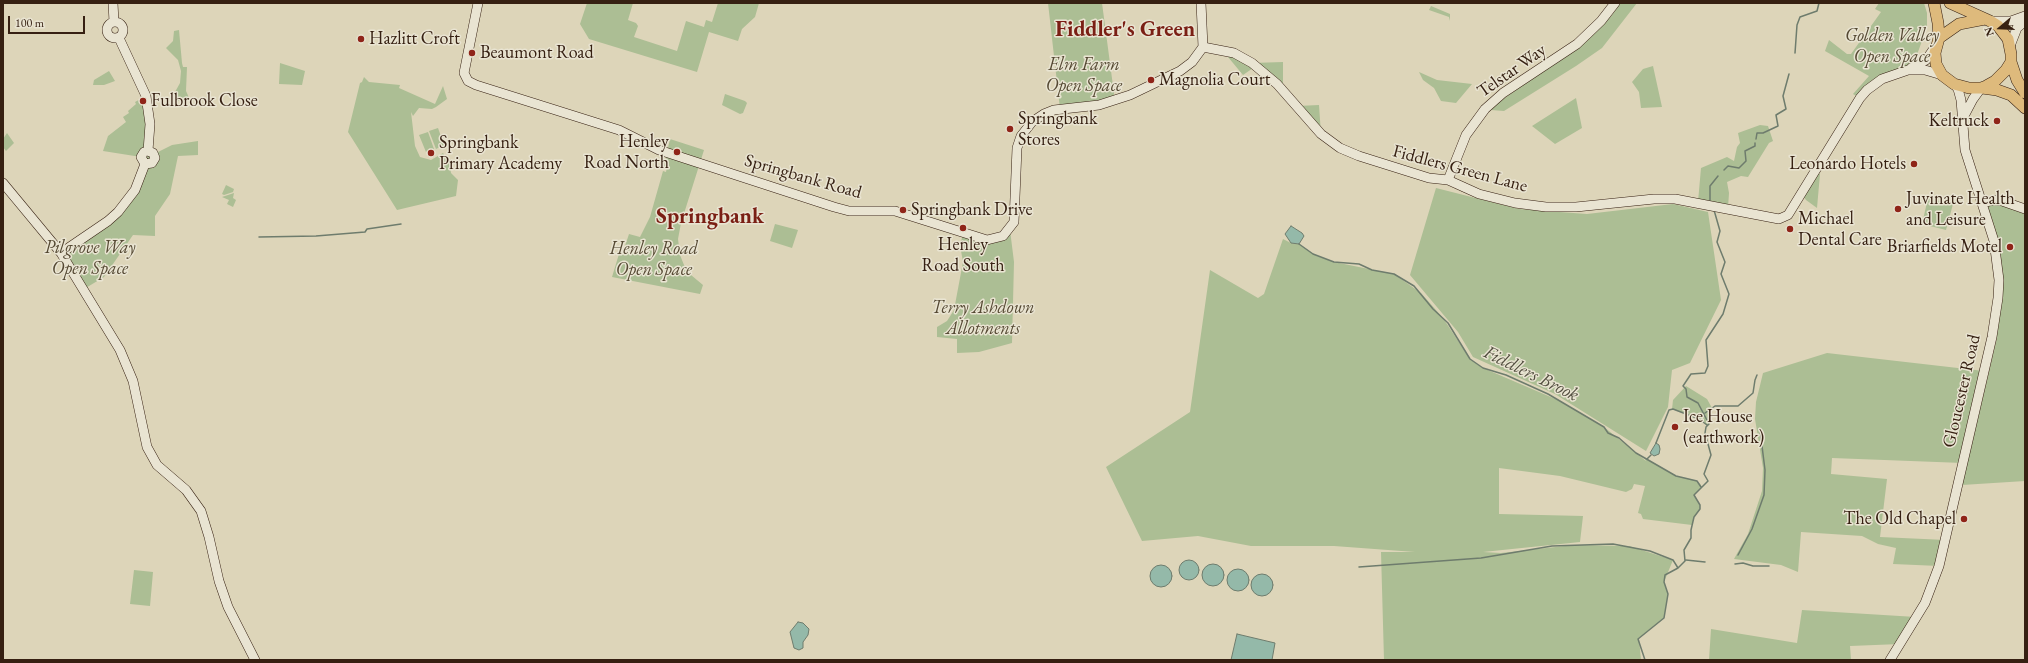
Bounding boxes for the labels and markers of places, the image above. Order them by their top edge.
place label: Hazlitt Croft [369,28,460,50]
marker: Hazlitt Croft [356,34,366,44]
place label: Beaumont Road [480,42,594,64]
marker: Beaumont Road [467,48,477,58]
place label: Magnolia Court [1159,69,1270,91]
marker: Magnolia Court [1146,75,1156,85]
place label: Fulbrook Close [151,90,258,112]
marker: Fulbrook Close [138,96,148,106]
place label: Springbank Stores [1018,108,1098,150]
place label: Keltruck [1928,110,1989,132]
marker: Keltruck [1992,116,2002,126]
marker: Springbank Stores [1005,124,1015,134]
place label: Henley Road North [584,131,669,174]
place label: Springbank Primary Academy [439,132,562,174]
marker: Henley Road North [672,147,682,157]
marker: Springbank Primary Academy [426,148,436,158]
place label: Leonardo Hotels [1789,153,1906,175]
marker: Leonardo Hotels [1909,159,1919,169]
place label: Juvinate Health and Leisure [1906,188,2015,230]
place label: Springbank Drive [911,199,1033,221]
marker: Juvinate Health and Leisure [1893,204,1903,214]
marker: Springbank Drive [898,205,908,215]
place label: Michael Dental Care [1798,208,1882,250]
marker: Henley Road South [958,223,968,233]
marker: Michael Dental Care [1785,224,1795,234]
place label: Henley Road South [922,234,1004,276]
place label: Briarfields Motel [1887,236,2002,258]
marker: Briarfields Motel [2005,242,2015,252]
place label: Ice House (earthwork) [1683,406,1764,448]
marker: Ice House (earthwork) [1670,422,1680,432]
place label: The Old Chapel [1843,508,1956,530]
marker: The Old Chapel [1959,514,1969,524]

